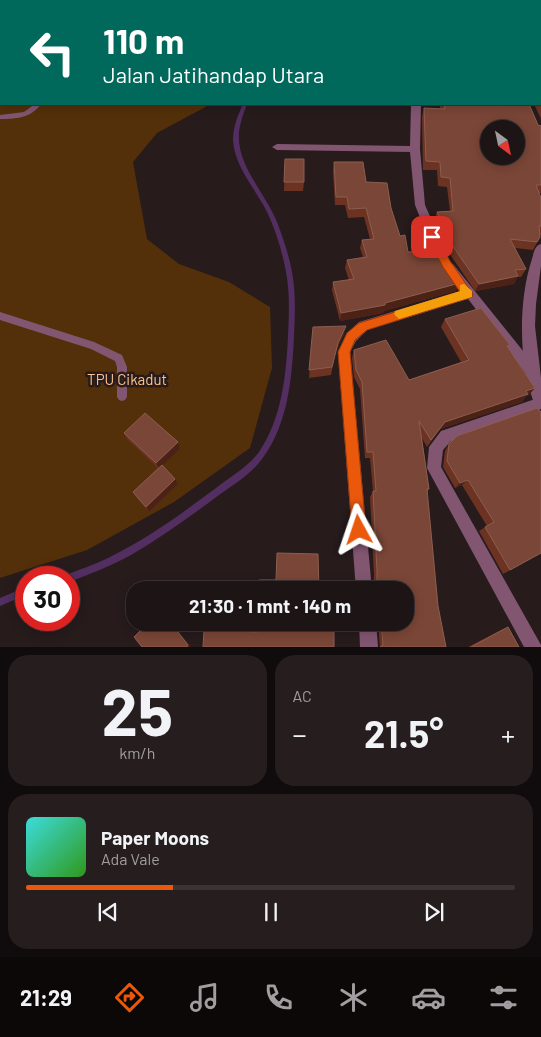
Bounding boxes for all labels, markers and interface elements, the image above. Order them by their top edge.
text: 110 m [103,19,184,61]
icon: left [20,20,85,85]
text: Jalan Jatihandap Utara [103,61,324,87]
north arrow [480,120,525,165]
map controls [480,120,525,165]
pin [411,216,453,258]
icon: arrive [418,223,446,251]
park label: TPU Cikadut [87,370,167,388]
position arrow [332,503,384,555]
speed limit sign: 30 [15,566,80,631]
text: 21:30 · 1 mnt · 140 m [189,594,351,617]
text: 25 [102,671,173,749]
text: AC [293,686,312,705]
text: 21.5° [364,710,444,756]
text: − [293,717,307,751]
text: + [501,717,515,751]
text: km/h [119,743,155,762]
text: Paper Moons [101,826,209,849]
text: Ada Vale [101,849,160,868]
icon: previous [94,898,122,926]
icon: pause [257,898,285,926]
icon: next [420,898,448,926]
icon: directions [112,980,147,1015]
icon: music [187,980,222,1015]
icon: phone [261,980,296,1015]
icon: climate [336,980,371,1015]
icon: car [411,980,446,1015]
icon: filters [486,980,521,1015]
text: 21:29 [20,984,72,1010]

